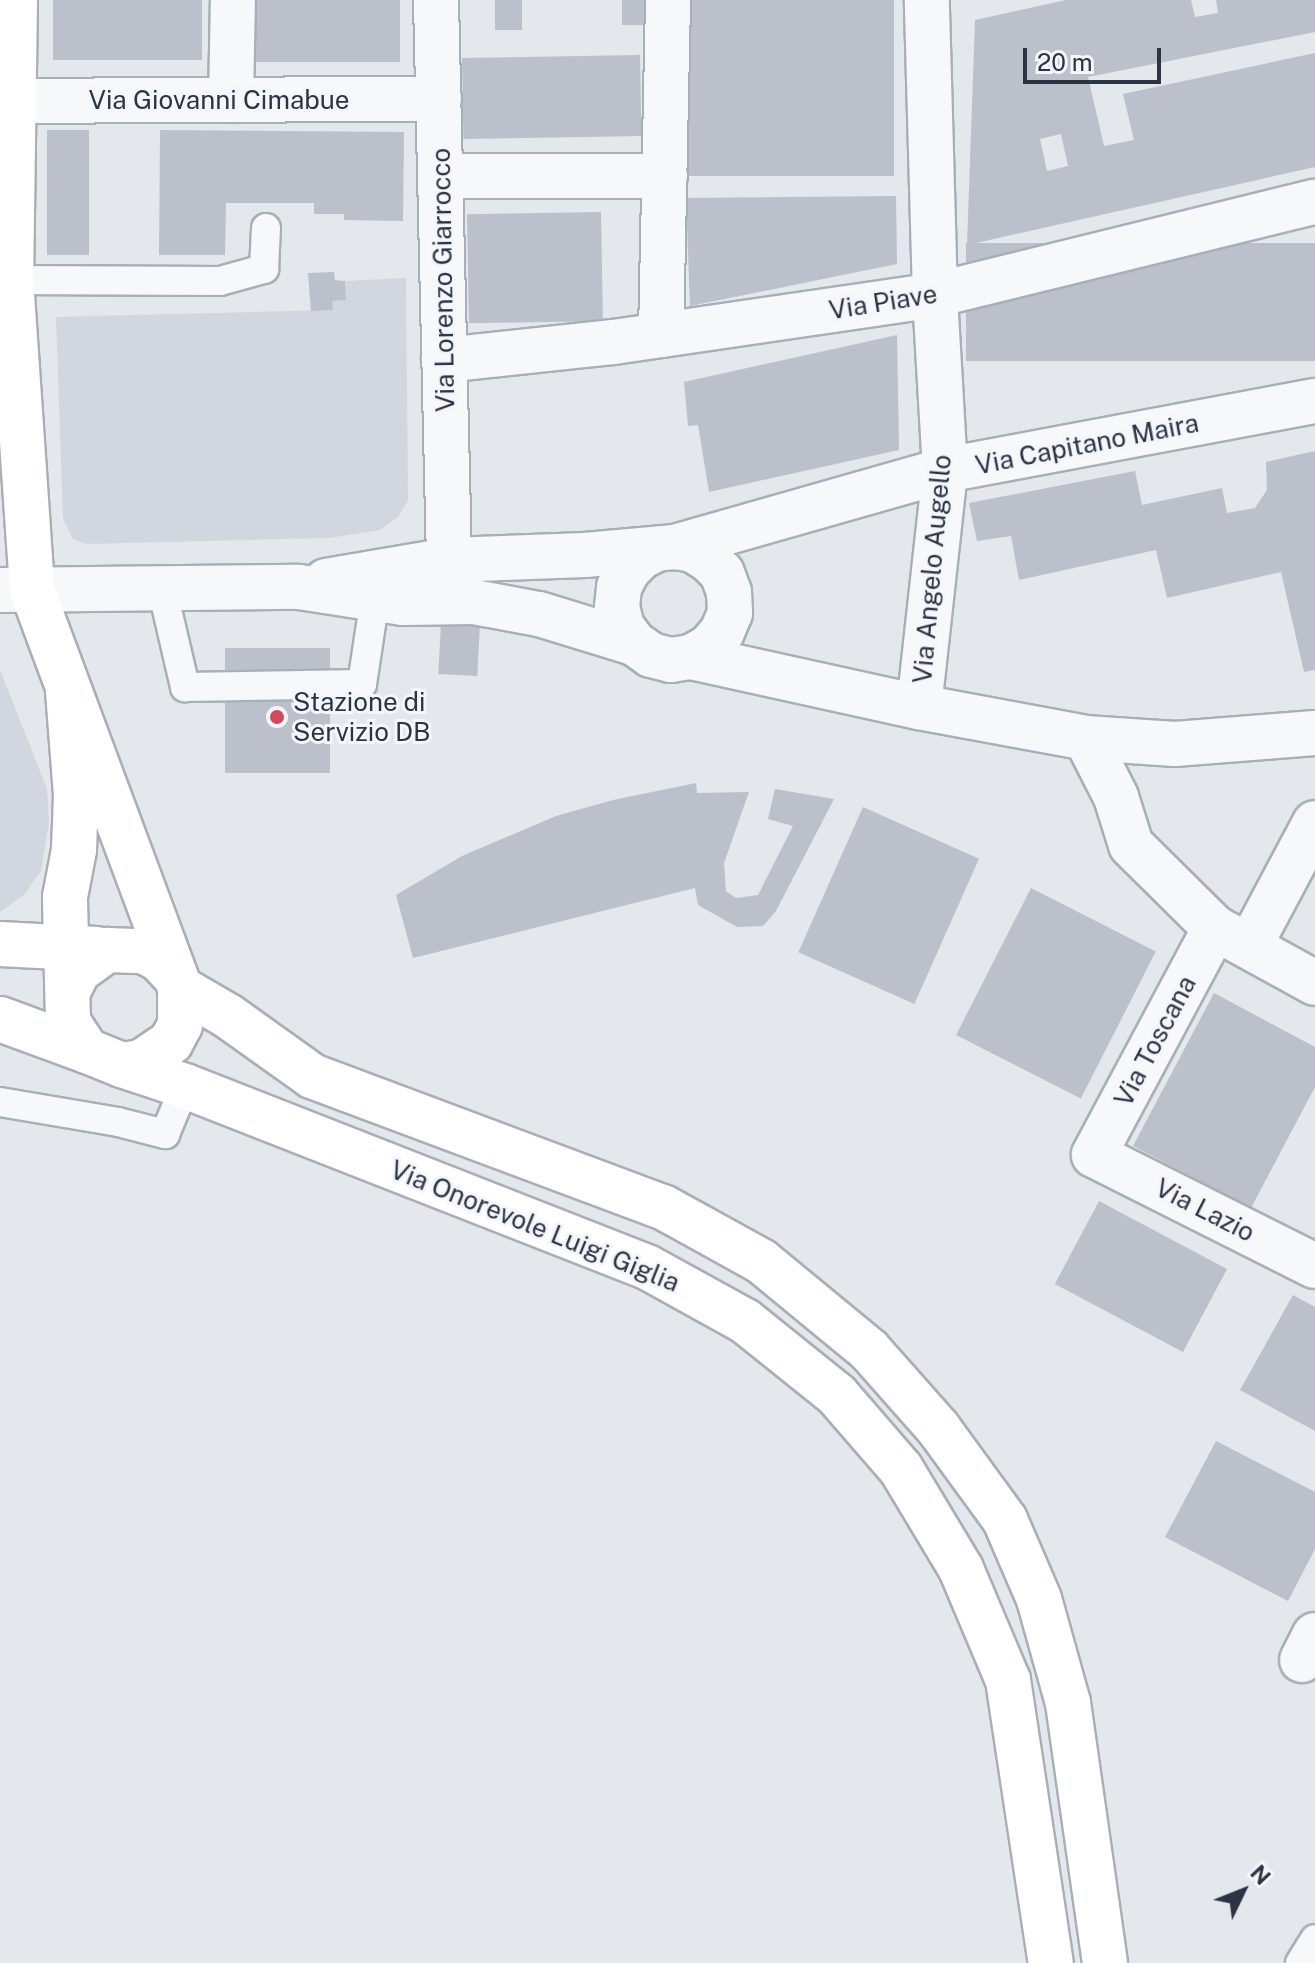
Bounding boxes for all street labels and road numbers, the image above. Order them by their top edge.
street label: Via Giovanni Cimabue [88,84,350,116]
street label: Via Lorenzo Giarrocco [425,148,461,412]
street label: Via Piave [827,278,939,326]
street label: Via Capitano Maira [973,407,1201,481]
street label: Via Angelo Augello [906,453,958,685]
street label: Via Toscana [1107,970,1203,1112]
street label: Via Onorevole Luigi Giglia [386,1154,684,1298]
street label: Via Lazio [1150,1172,1260,1248]

